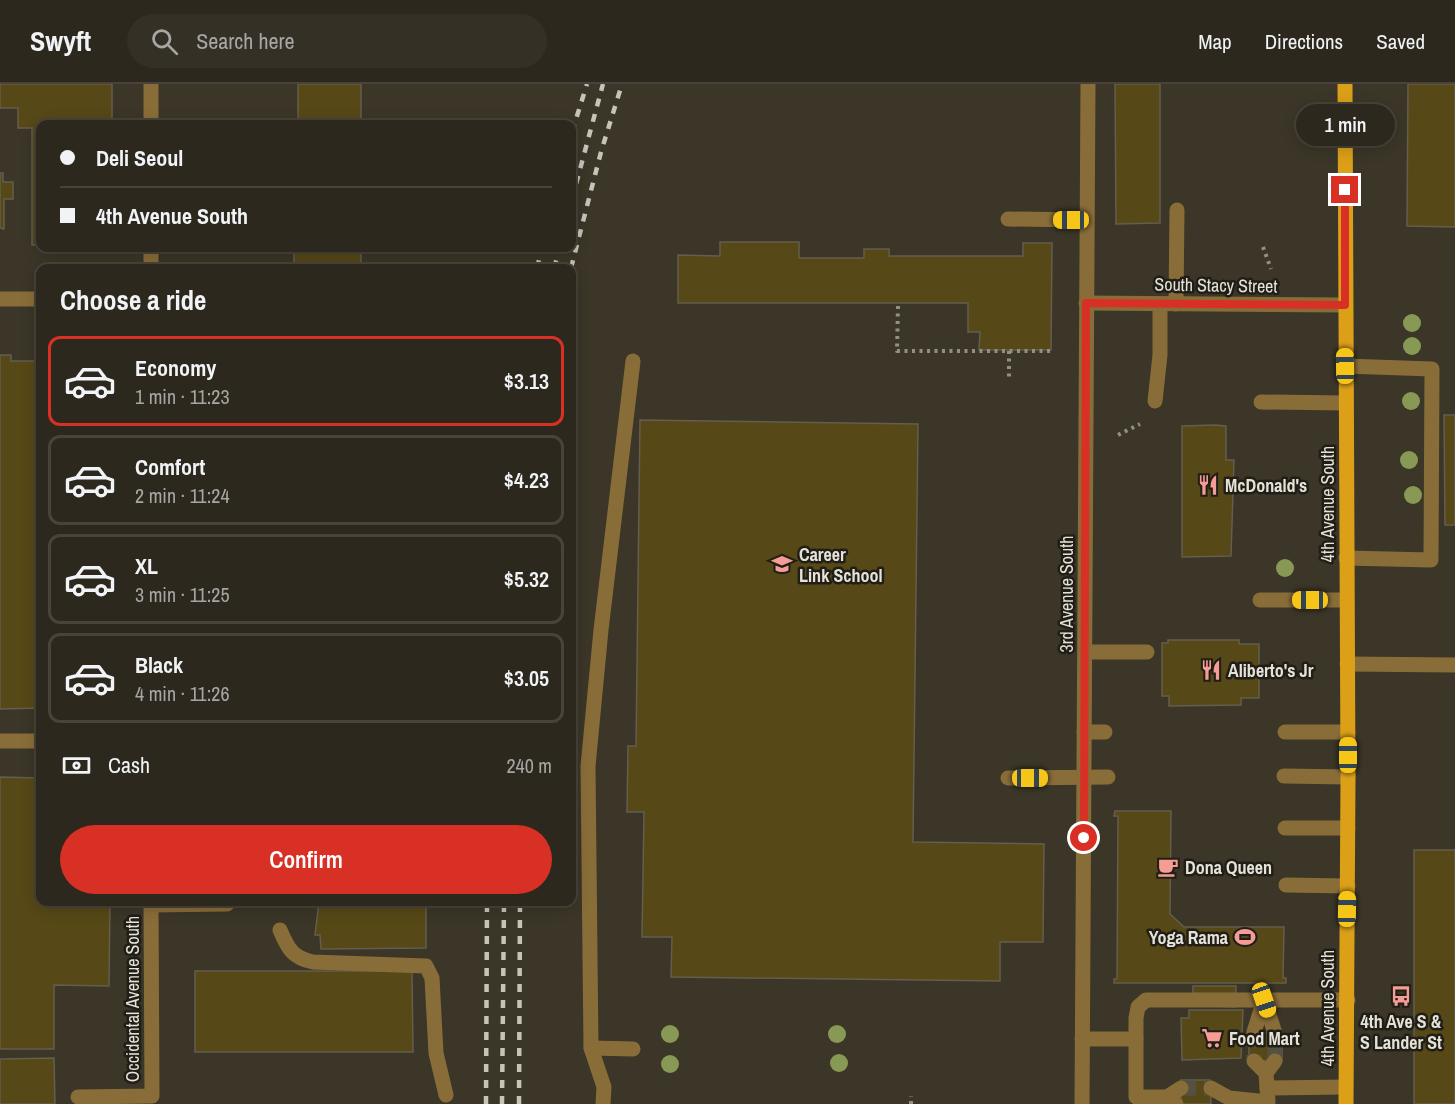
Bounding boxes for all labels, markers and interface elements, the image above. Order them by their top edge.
search box [127,14,547,68]
text: Swyft [30,22,91,60]
icon: search [148,25,181,58]
text: Search here [196,26,295,56]
text: Map [1198,27,1232,56]
text: Directions [1265,27,1343,56]
text: Saved [1376,27,1425,56]
callout: 1 min [1296,103,1394,145]
text: 1 min [1324,111,1367,138]
text: Deli Seoul [96,143,183,173]
route end [1331,176,1358,203]
text: 4th Avenue South [96,201,248,231]
car [1053,211,1089,229]
street label: South Stacy Street [1154,271,1278,299]
text: Choose a ride [60,282,206,318]
car [1336,348,1354,384]
text: Economy [135,353,216,383]
icon: car [63,354,117,408]
text: $3.13 [504,366,549,396]
text: 1 min · 11:23 [135,383,230,410]
street label: 4th Avenue South [1315,446,1340,562]
text: Comfort [135,452,205,482]
icon: car [63,453,117,507]
text: $4.23 [504,465,549,495]
restaurant icon: McDonald's [1196,473,1220,497]
place label: McDonald's [1225,473,1307,498]
text: 2 min · 11:24 [135,482,230,509]
street label: 3rd Avenue South [1054,535,1079,653]
place label: Career Link School [799,542,883,588]
text: XL [135,551,158,581]
icon: car [63,552,117,606]
school or university icon: Career Link School [770,552,794,576]
text: $5.32 [504,564,549,594]
text: 3 min · 11:25 [135,581,230,608]
car [1292,591,1328,609]
text: Black [135,650,183,680]
icon: car [63,651,117,705]
restaurant icon: Aliberto's Jr [1199,658,1223,682]
place label: Aliberto's Jr [1228,658,1314,683]
text: $3.05 [504,663,549,693]
text: 4 min · 11:26 [135,680,230,707]
car [1339,737,1357,773]
icon: cash [60,749,93,782]
text: Cash [108,750,150,780]
text: 240 m [506,752,552,779]
car [1012,769,1048,787]
route start [1070,824,1097,851]
button: Confirm [60,825,552,894]
cafe icon: Dona Queen [1156,855,1180,879]
place label: Dona Queen [1185,855,1272,880]
car [1338,891,1356,927]
street label: Occidental Avenue South [120,916,145,1082]
place label: Yoga Rama [1149,925,1229,950]
sports icon: Yoga Rama [1233,925,1257,949]
street label: 4th Avenue South [1315,950,1340,1066]
car [1250,980,1278,1020]
bus stop icon: 4th Ave S & S Lander St [1389,984,1413,1008]
place label: 4th Ave S & S Lander St [1360,1009,1442,1055]
supermarket icon: Food Mart [1200,1026,1224,1050]
place label: Food Mart [1229,1026,1300,1051]

